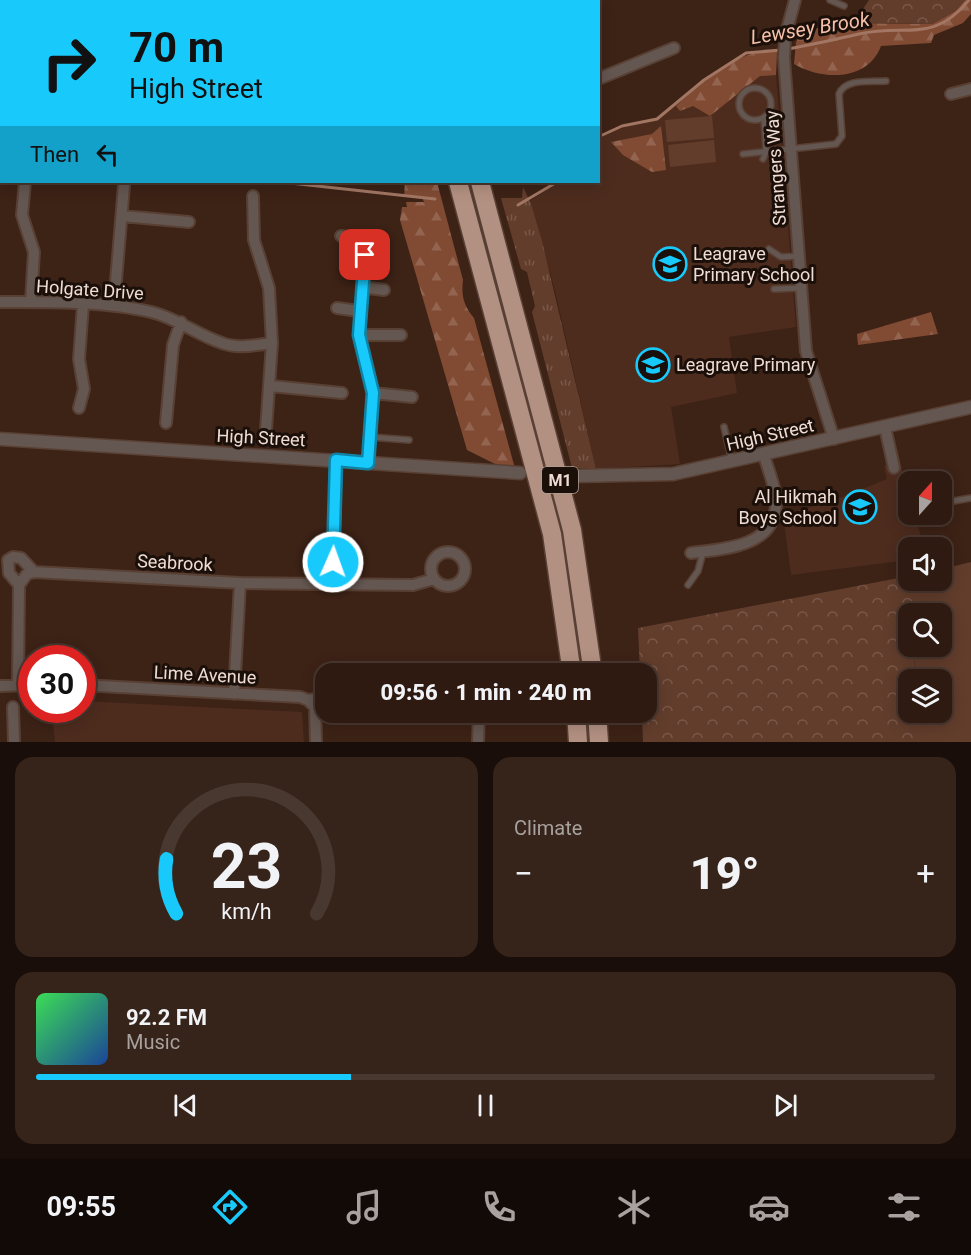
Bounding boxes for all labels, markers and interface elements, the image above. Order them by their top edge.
water label: Lewsey Brook [749,7,872,49]
text: 70 m [129,23,224,72]
icon: right [30,24,108,102]
text: High Street [129,73,263,105]
street label: Strangers Way [761,109,790,226]
icon: left [91,138,124,171]
text: Then [30,142,79,167]
pin [339,229,390,280]
icon: arrive [348,238,381,271]
place label: Leagrave Primary School [693,243,815,285]
school or university icon: Leagrave Primary School [652,246,688,282]
street label: Holgate Drive [36,275,144,304]
school or university icon: Leagrave Primary [635,347,671,383]
place label: Leagrave Primary [676,354,816,375]
street label: High Street [724,414,816,455]
street label: High Street [216,425,306,450]
road number: M1 [542,467,578,493]
north arrow [898,471,952,525]
map controls [898,471,952,723]
place label: Al Hikmah Boys School [738,486,837,528]
school or university icon: Al Hikmah Boys School [842,489,878,525]
position arrow [301,530,365,594]
button: sound [898,537,952,591]
street label: Seabrook [137,550,214,575]
button: search [898,603,952,657]
speed limit sign: 30 [18,645,96,723]
street label: Lime Avenue [153,661,257,688]
button: layers [898,669,952,723]
text: 09:56 · 1 min · 240 m [381,680,591,705]
text: Climate [514,816,582,840]
text: 23 [211,830,282,903]
text: 19° [690,847,759,900]
text: − [514,854,533,893]
text: + [916,854,935,893]
text: km/h [221,899,272,924]
text: 92.2 FM [126,1005,207,1030]
text: Music [126,1030,180,1054]
icon: previous [169,1089,202,1122]
icon: pause [469,1089,502,1122]
icon: next [769,1089,802,1122]
icon: directions [209,1186,251,1228]
icon: music [343,1186,385,1228]
icon: phone [478,1186,520,1228]
icon: climate [613,1186,655,1228]
icon: car [748,1186,790,1228]
icon: filters [883,1186,925,1228]
text: 09:55 [46,1191,116,1223]

